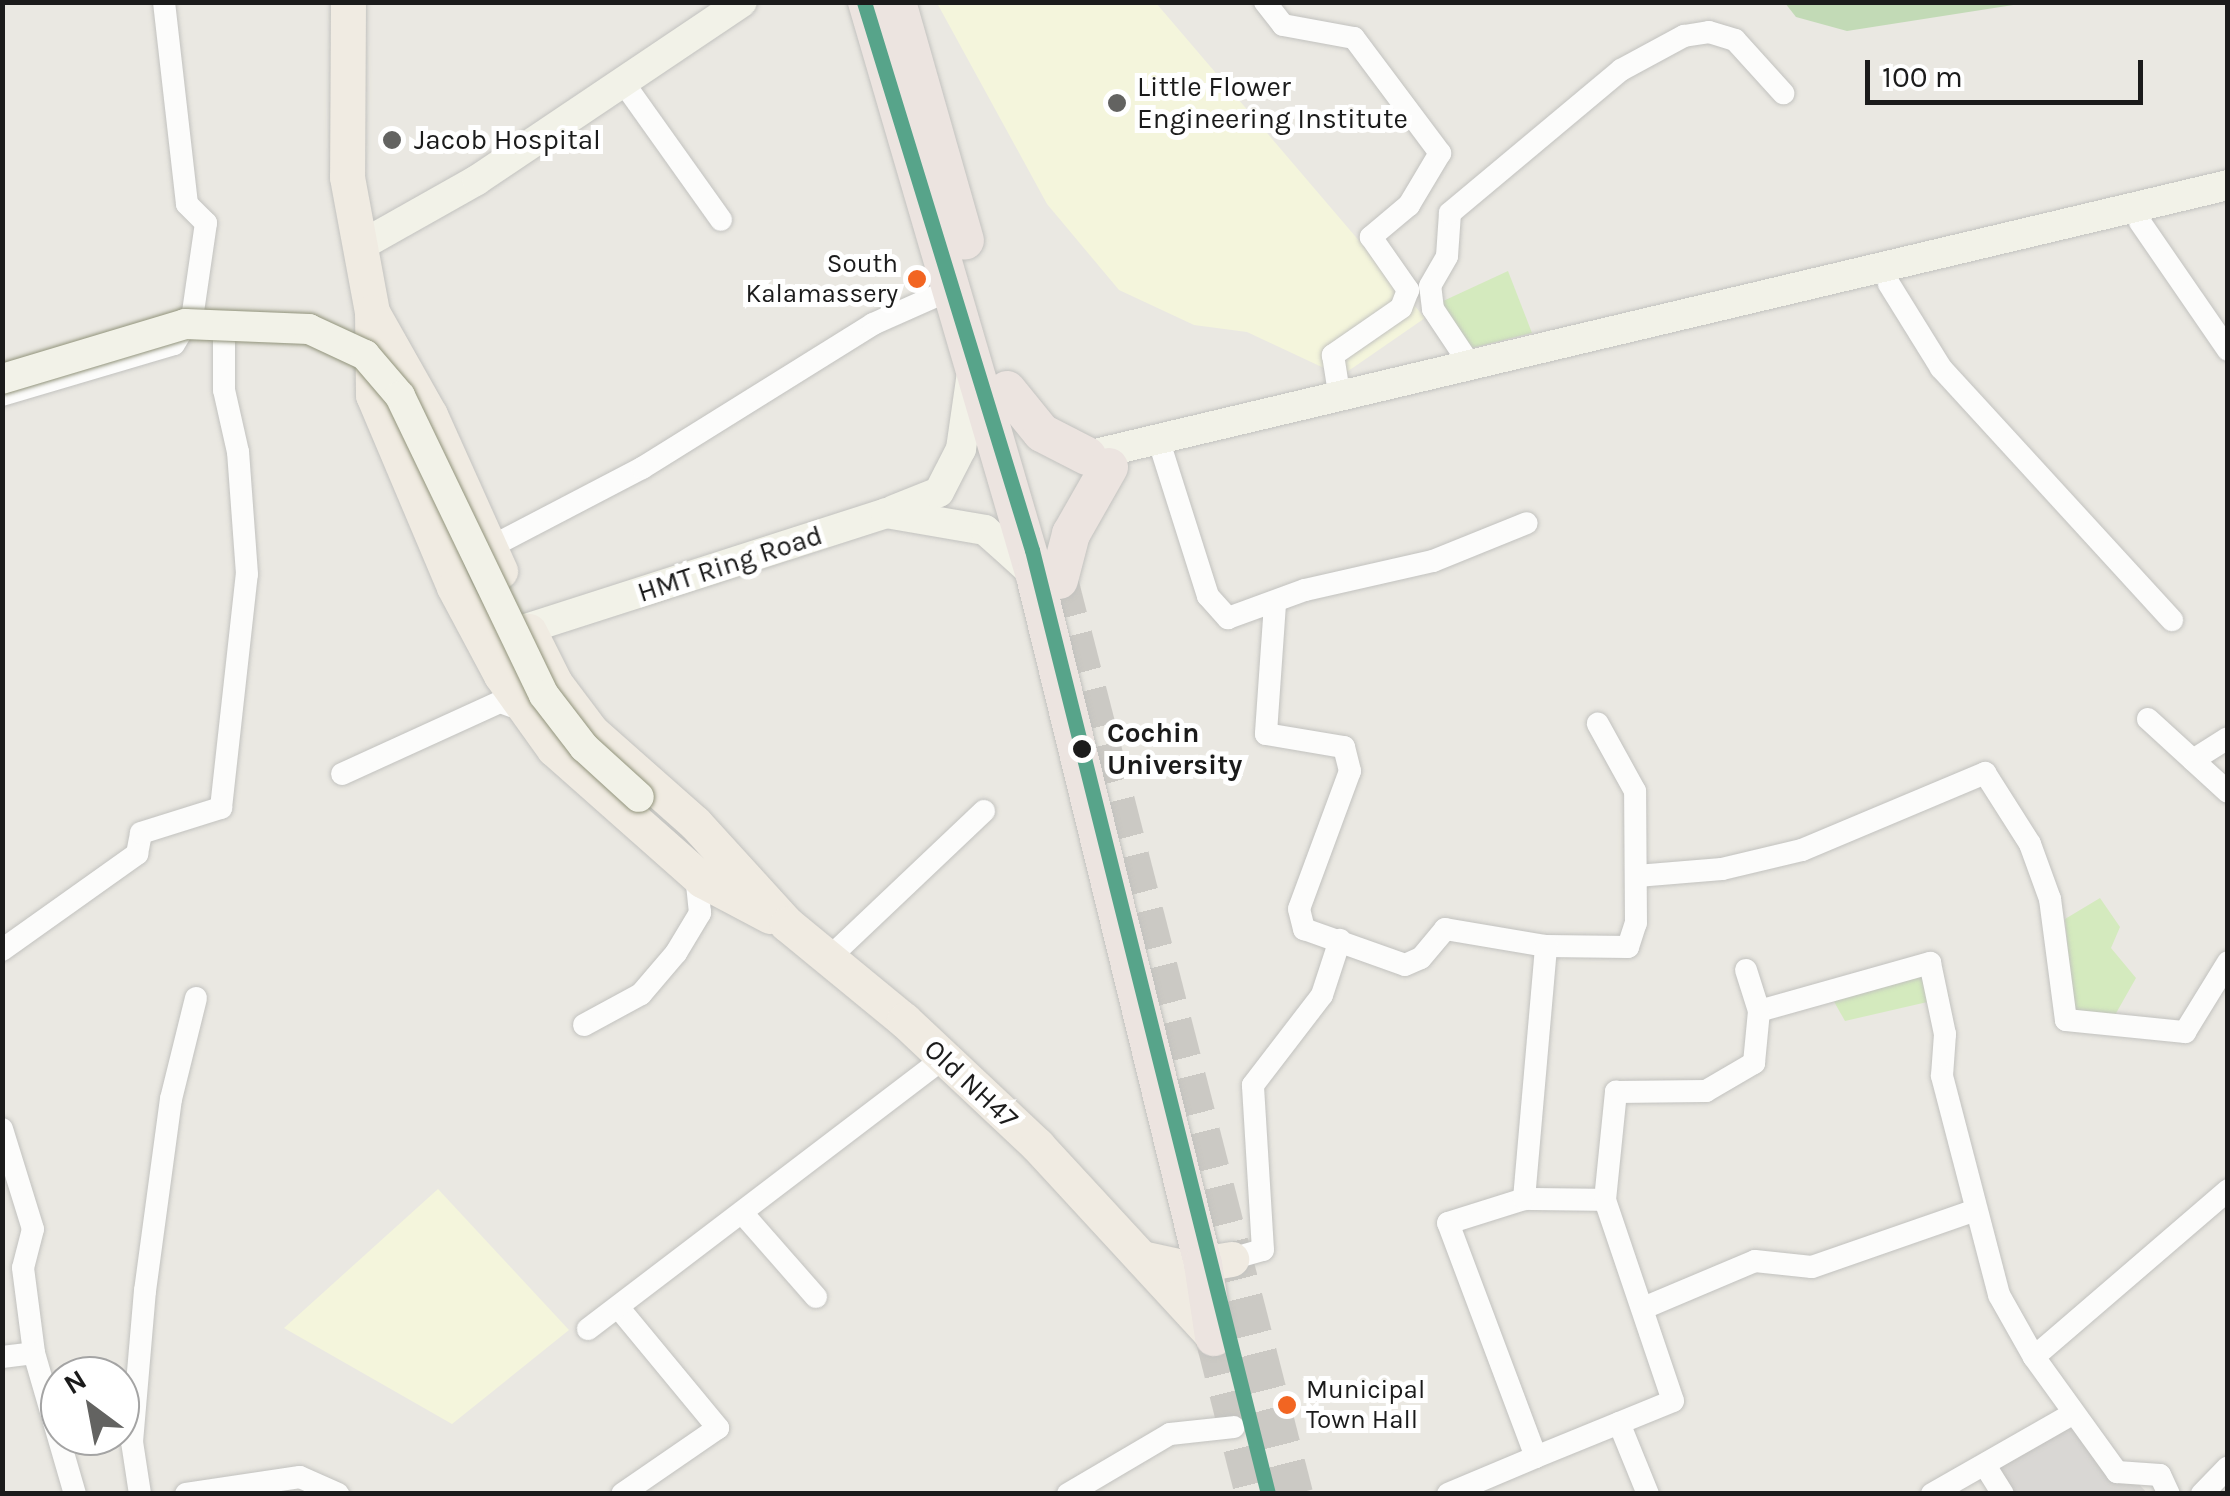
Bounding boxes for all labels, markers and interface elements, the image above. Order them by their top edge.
scale bar [1870,40,2148,102]
text: 100 m [1882,59,1963,95]
place label: Little Flower Engineering Institute [1137,70,1408,136]
marker: Little Flower Engineering Institute [1106,92,1128,114]
place label: Jacob Hospital [414,123,601,157]
marker: Jacob Hospital [379,127,405,153]
place label: South Kalamassery [745,248,898,310]
marker: South Kalamassery [907,269,927,289]
street label: HMT Ring Road [633,518,827,610]
place label: Cochin University [1107,716,1242,782]
marker: Cochin University [1066,733,1098,765]
street label: Old NH47 [917,1032,1025,1136]
north arrow [40,1356,140,1456]
text: N [58,1363,92,1401]
place label: Municipal Town Hall [1306,1374,1425,1436]
marker: Municipal Town Hall [1277,1395,1297,1415]

